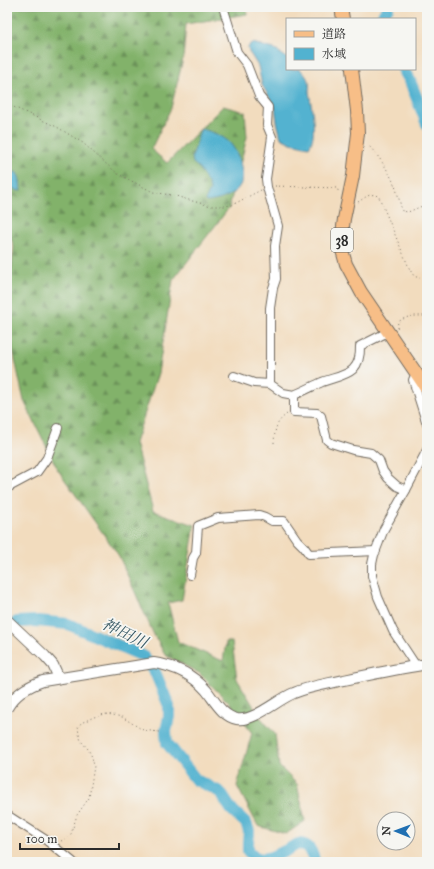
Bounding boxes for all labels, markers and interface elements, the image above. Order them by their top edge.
legend [286,18,416,70]
text: 道路 [322,27,346,41]
text: 水域 [322,47,346,61]
road number: 38 [331,228,353,252]
water label: 神田川 [99,614,153,653]
north arrow [376,811,416,851]
scale bar [20,825,119,851]
text: N [380,825,393,836]
text: 100 m [26,832,57,846]

